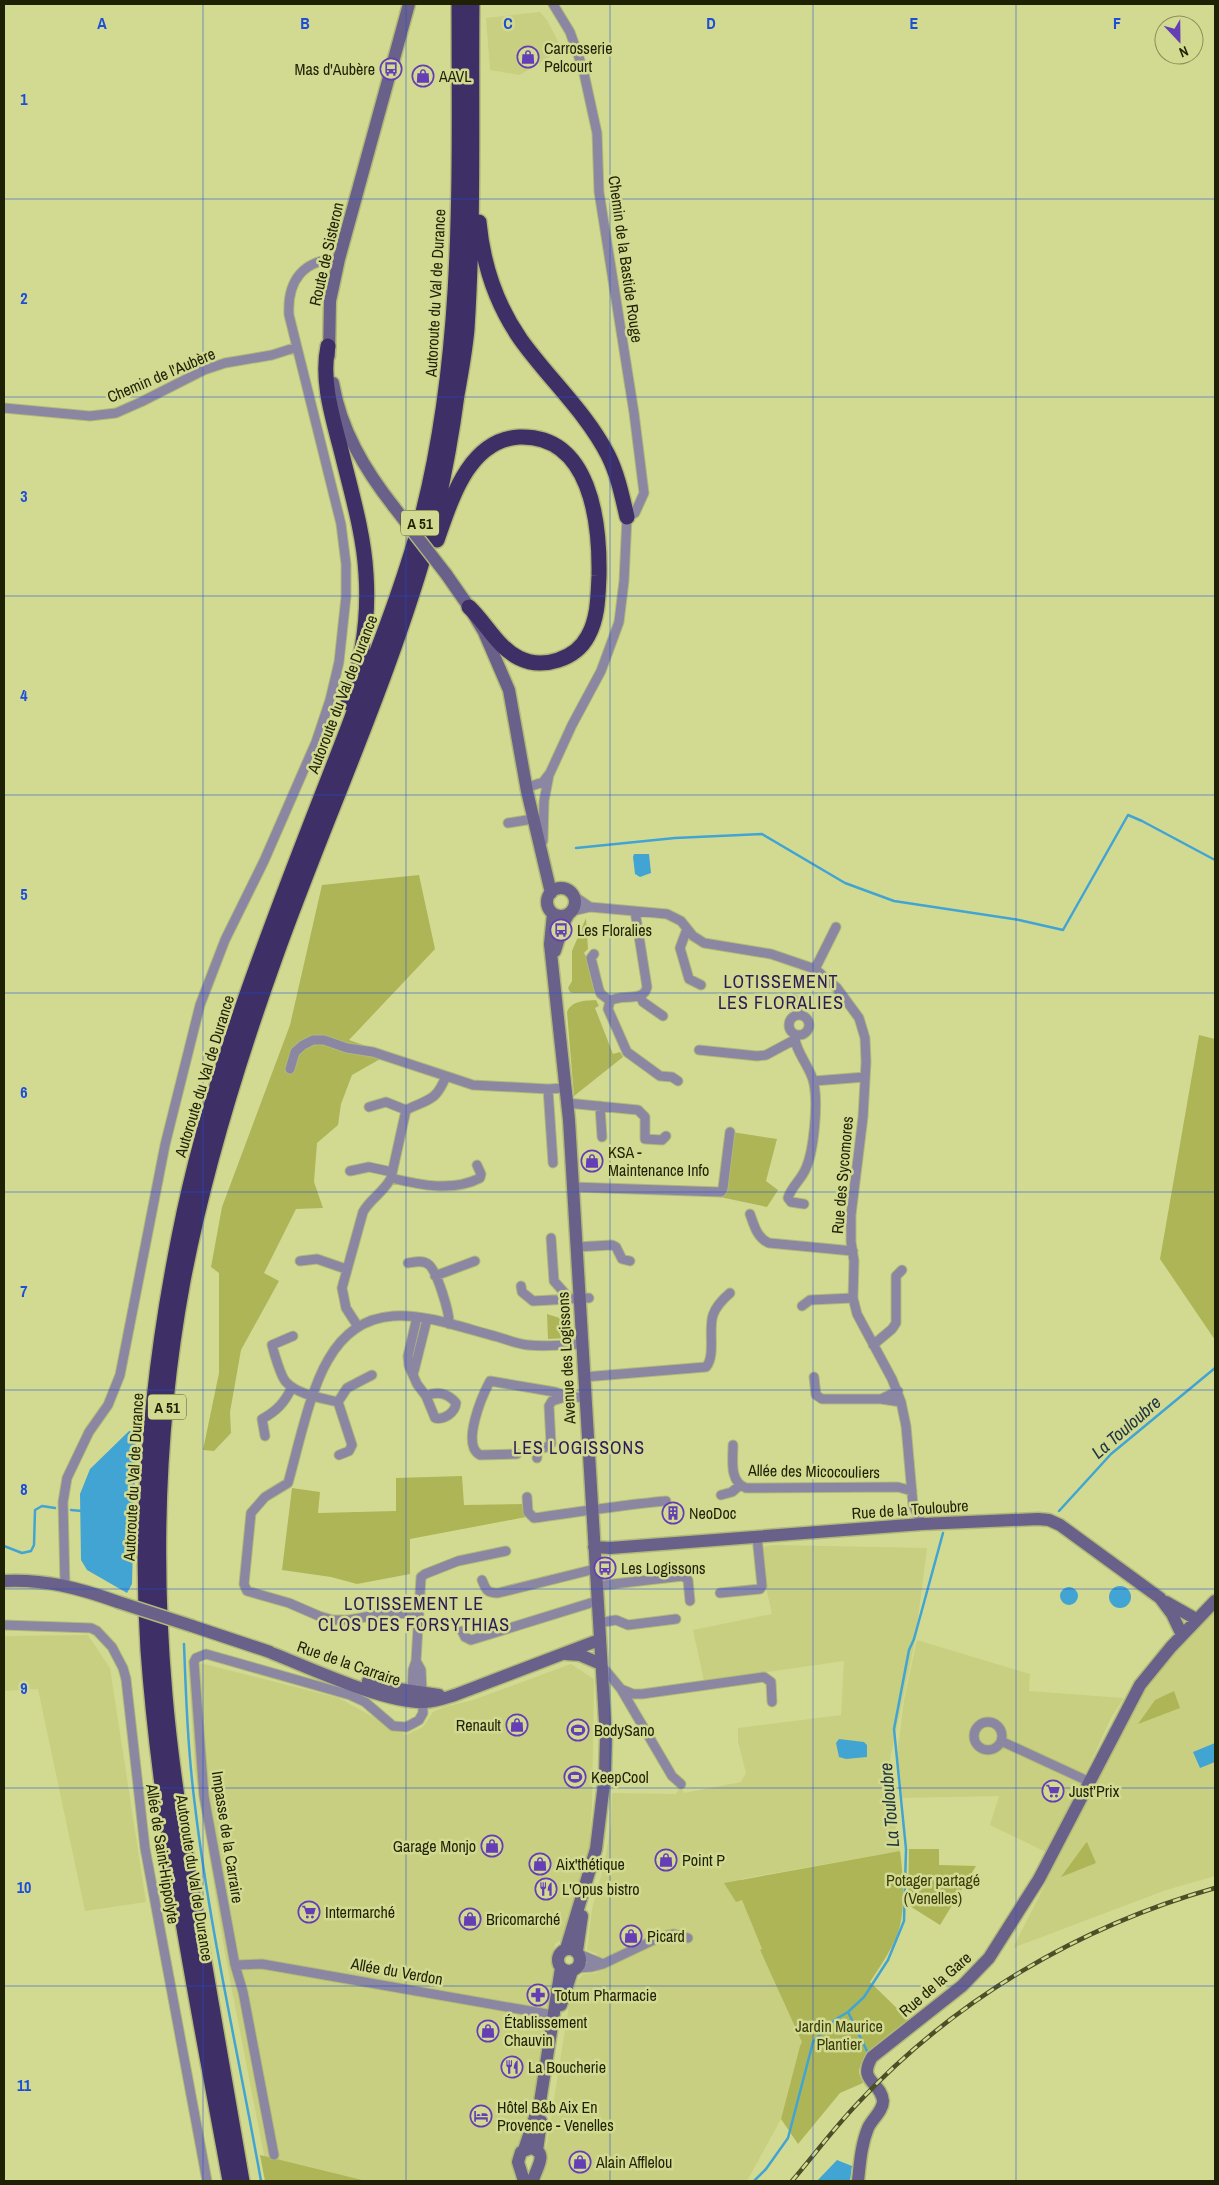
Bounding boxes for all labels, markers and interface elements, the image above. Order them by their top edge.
text: A [97,12,107,34]
text: B [300,12,310,34]
text: C [503,12,513,34]
text: D [706,12,716,34]
text: E [910,12,919,34]
text: F [1113,12,1121,34]
north arrow [1154,15,1204,65]
place label: Carrosserie Pelcourt [544,37,613,77]
text: N [1177,42,1191,62]
shop icon: Carrosserie Pelcourt [516,45,540,69]
bus stop icon: Mas d'Aubère [379,57,403,81]
place label: Mas d'Aubère [294,58,375,80]
shop icon: AAVL [411,64,435,88]
place label: AAVL [438,65,472,87]
text: 1 [20,88,28,110]
street label: Chemin de la Bastide Rouge [603,174,649,344]
street label: Route de Sisteron [303,200,349,308]
street label: Autoroute du Val de Durance [420,208,450,379]
text: 2 [20,287,28,309]
street label: Chemin de l'Aubère [104,342,218,408]
text: 3 [20,485,28,507]
road number: A 51 [401,510,439,536]
street label: Autoroute du Val de Durance [301,612,382,777]
text: 4 [20,684,28,706]
text: 5 [20,883,28,905]
bus stop icon: Les Floralies [549,918,573,942]
place label: Les Floralies [577,919,652,941]
district label: LOTISSEMENT LES FLORALIES [718,969,844,1015]
street label: Autoroute du Val de Durance [169,992,239,1161]
text: 6 [20,1081,28,1103]
street label: Rue des Sycomores [826,1115,858,1235]
place label: KSA - Maintenance Info [608,1141,709,1181]
shop icon: KSA - Maintenance Info [580,1149,604,1173]
text: 7 [20,1280,28,1302]
street label: Avenue des Logissons [552,1291,581,1426]
water label: La Touloubre [1086,1390,1166,1464]
street label: Autoroute du Val de Durance [118,1392,148,1563]
road number: A 51 [148,1394,186,1420]
district label: LES LOGISSONS [513,1435,645,1460]
street label: Allée des Micocouliers [747,1459,880,1483]
text: 8 [20,1478,28,1500]
street label: Rue de la Touloubre [851,1494,969,1524]
building icon: NeoDoc [661,1501,685,1525]
place label: NeoDoc [689,1502,737,1524]
bus stop icon: Les Logissons [593,1556,617,1580]
place label: Les Logissons [621,1557,706,1579]
district label: LOTISSEMENT LE CLOS DES FORSYTHIAS [318,1591,510,1637]
street label: Rue de la Carraire [294,1635,404,1691]
text: 9 [20,1677,28,1699]
shop icon: Renault [505,1713,529,1737]
place label: Renault [456,1714,501,1736]
sports icon: BodySano [566,1718,590,1742]
place label: BodySano [594,1719,655,1741]
water label: La Touloubre [873,1762,905,1848]
sports icon: KeepCool [563,1765,587,1789]
place label: KeepCool [591,1766,649,1788]
street label: Impasse de la Carraire [207,1769,249,1905]
supermarket icon: Just’Prix [1041,1779,1065,1803]
place label: Just’Prix [1069,1780,1120,1802]
street label: Allée de Saint-Hippolyte [141,1781,185,1926]
street label: Autoroute du Val de Durance [171,1792,219,1963]
shop icon: Garage Monjo [480,1834,504,1858]
place label: Garage Monjo [393,1835,476,1857]
shop icon: Point P [654,1848,678,1872]
place label: Point P [682,1849,725,1871]
shop icon: Aix'thétique [528,1852,552,1876]
place label: Aix'thétique [555,1853,625,1875]
park label: Potager partagé (Venelles) [886,1869,980,1909]
text: 10 [17,1876,31,1898]
restaurant icon: L'Opus bistro [534,1877,558,1901]
place label: L'Opus bistro [562,1878,640,1900]
supermarket icon: Intermarché [297,1900,321,1924]
place label: Intermarché [325,1901,395,1923]
shop icon: Bricomarché [458,1907,482,1931]
place label: Bricomarché [486,1908,560,1930]
shop icon: Picard [619,1924,643,1948]
place label: Picard [647,1925,685,1947]
street label: Rue de la Gare [894,1947,976,2021]
street label: Allée du Verdon [348,1952,445,1990]
pharmacy icon: Totum Pharmacie [526,1983,550,2007]
place label: Totum Pharmacie [554,1984,657,2006]
place label: Établissement Chauvin [504,2011,587,2051]
park label: Jardin Maurice Plantier [795,2015,883,2055]
shop icon: Établissement Chauvin [476,2019,500,2043]
restaurant icon: La Boucherie [500,2055,524,2079]
place label: La Boucherie [528,2056,606,2078]
text: 11 [17,2074,32,2096]
place label: Hôtel B&b Aix En Provence - Venelles [497,2096,614,2136]
hotel icon: Hôtel B&b Aix En Provence - Venelles [469,2104,493,2128]
shop icon: Alain Afflelou [568,2150,592,2174]
place label: Alain Afflelou [595,2151,672,2173]

